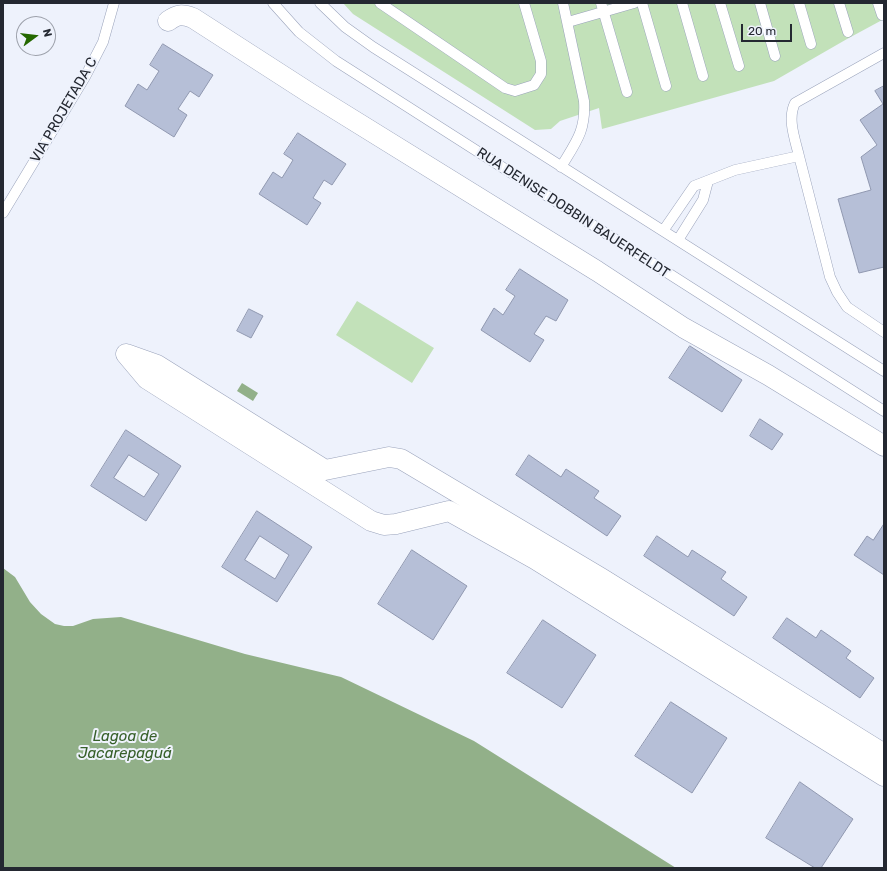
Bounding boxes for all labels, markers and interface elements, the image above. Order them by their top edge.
north arrow [16,16,56,56]
scale bar [743,16,794,42]
text: 20 m [748,24,776,38]
text: N [40,28,54,39]
street label: VIA PROJETADA C [27,54,101,166]
street label: RUA DENISE DOBBIN BAUERFELDT [473,144,673,282]
water label: Lagoa de Jacarepaguá [78,728,172,763]

